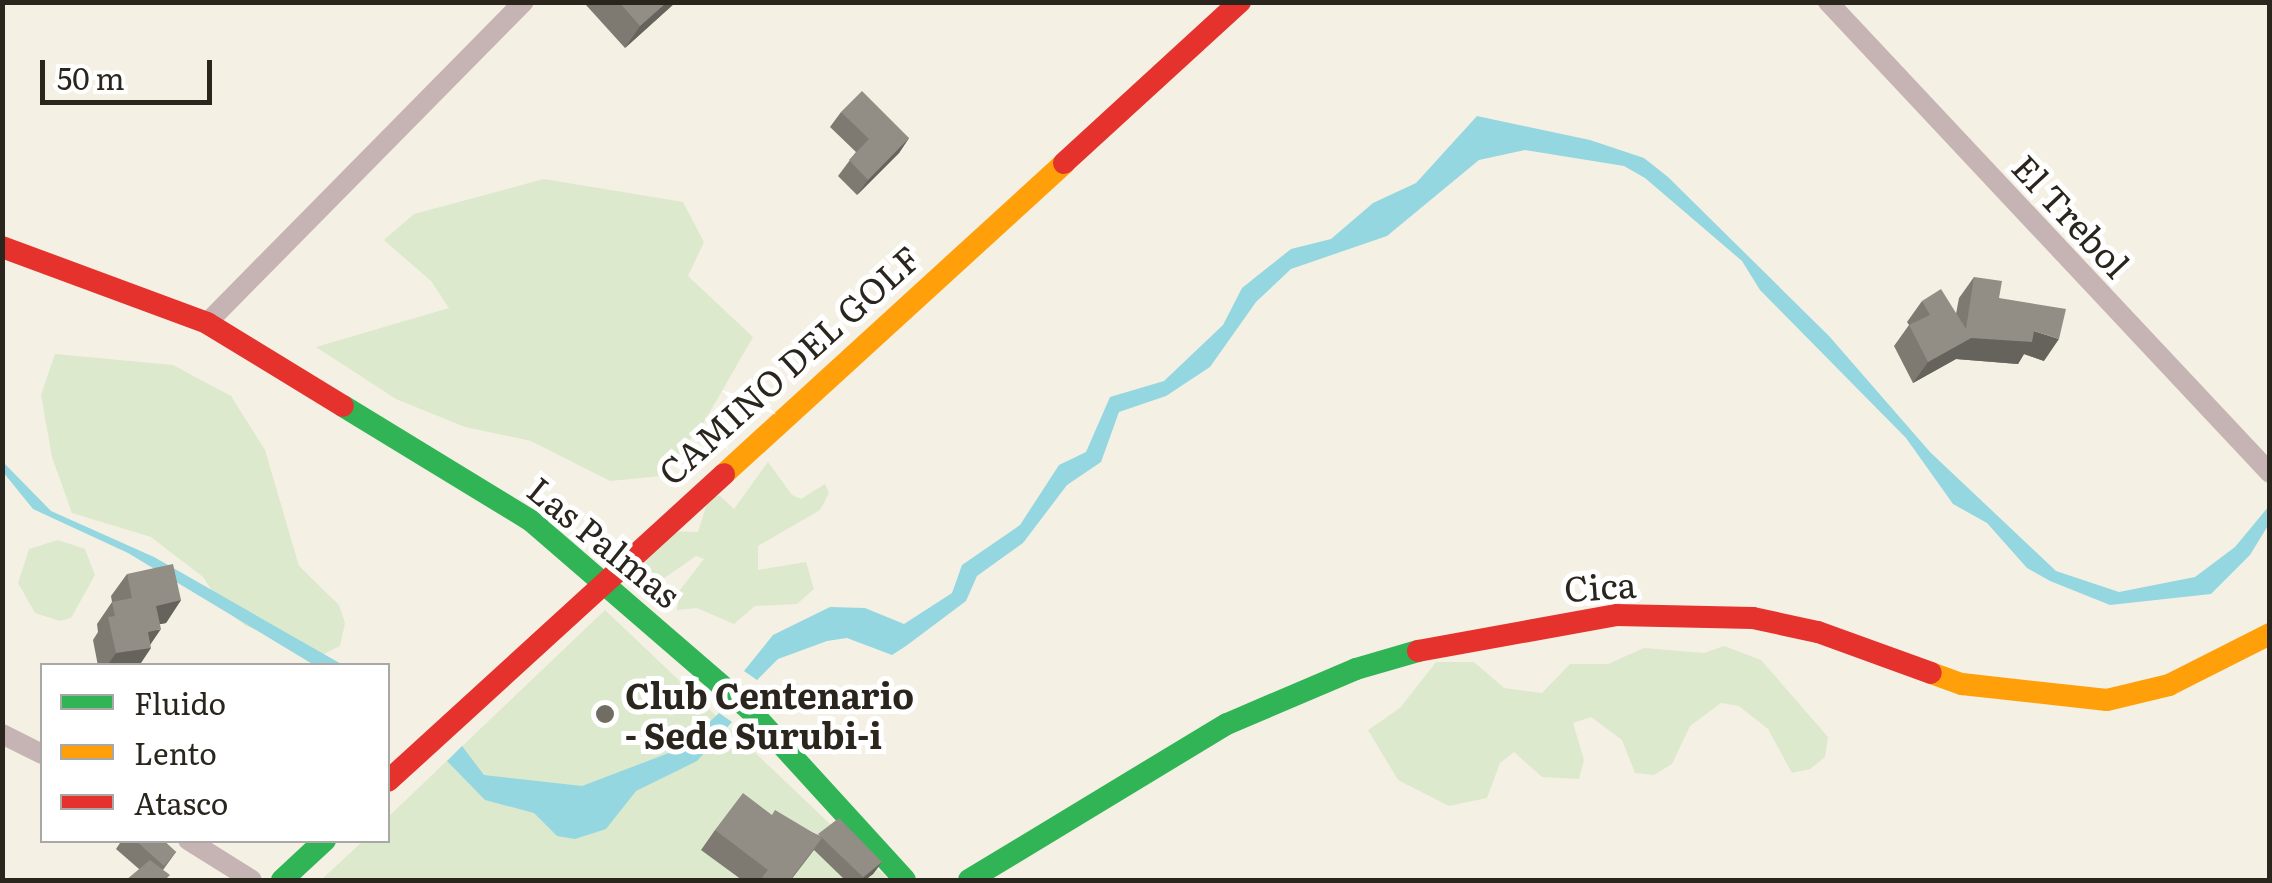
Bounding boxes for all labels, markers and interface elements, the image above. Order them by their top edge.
scale bar [45,40,218,102]
text: 50 m [57,55,125,99]
street label: El Trebol [2005,145,2139,285]
street label: CAMINO DEL GOLF [649,236,927,492]
street label: Las Palmas [521,467,689,615]
street label: Cica [1562,562,1638,608]
legend [40,663,390,843]
place label: Club Centenario - Sede Surubi-i [625,673,914,755]
text: Fluido [134,680,226,724]
marker: Club Centenario - Sede Surubi-i [594,703,616,725]
text: Lento [134,730,217,774]
text: Atasco [134,780,228,824]

